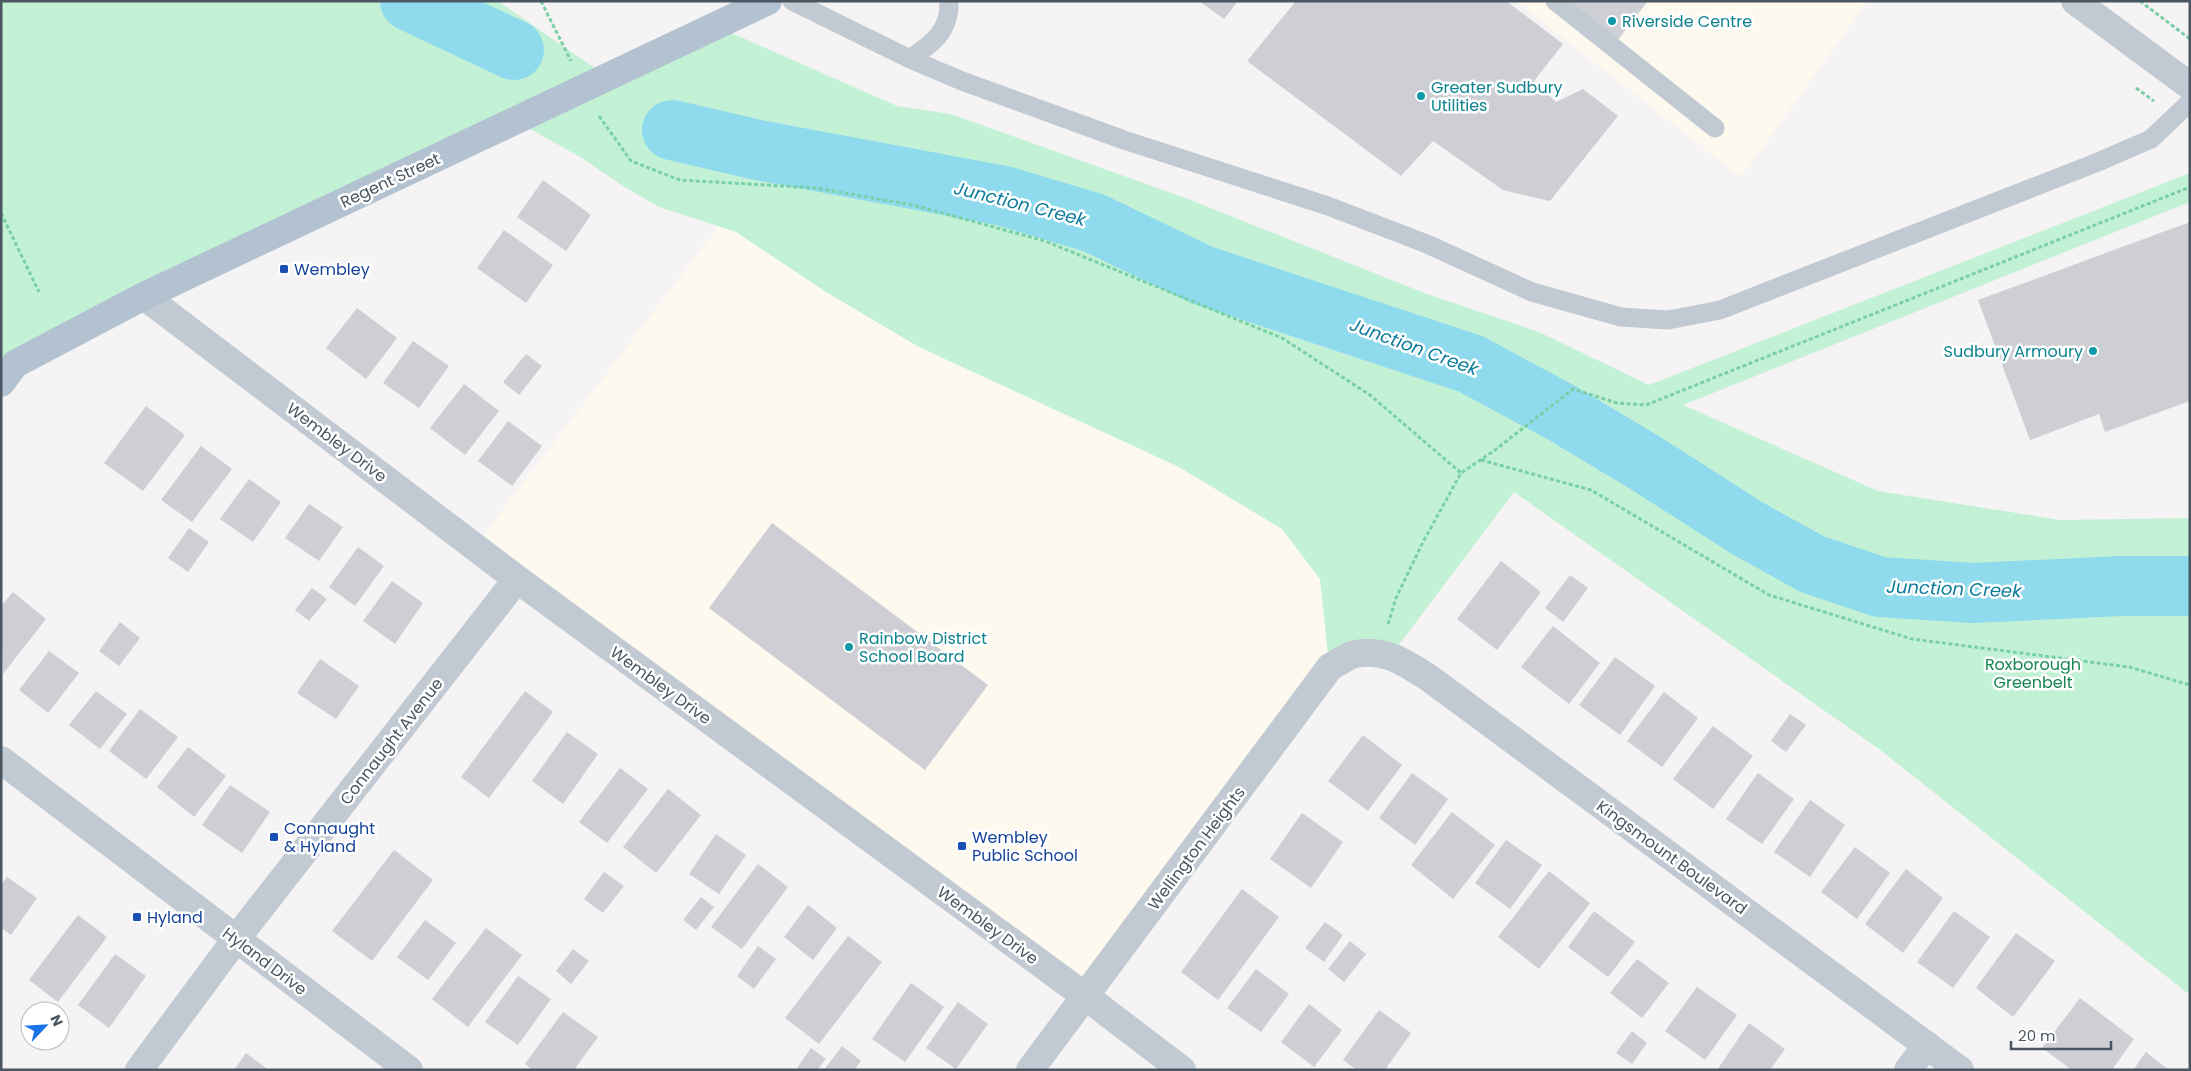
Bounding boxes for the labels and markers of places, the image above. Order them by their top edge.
place label: Riverside Centre [1622,10,1752,33]
marker: Riverside Centre [1606,15,1618,27]
place label: Greater Sudbury Utilities [1431,76,1563,117]
marker: Greater Sudbury Utilities [1415,90,1427,102]
place label: Wembley [294,258,370,281]
marker: Wembley [278,263,290,275]
place label: Sudbury Armoury [1944,340,2083,363]
marker: Sudbury Armoury [2087,345,2099,357]
place label: Rainbow District School Board [859,627,987,668]
marker: Rainbow District School Board [843,641,855,653]
place label: Connaught & Hyland [284,817,375,858]
place label: Wembley Public School [972,826,1078,867]
marker: Connaught & Hyland [268,831,280,843]
marker: Wembley Public School [956,840,968,852]
place label: Hyland [147,906,203,929]
marker: Hyland [131,911,143,923]

